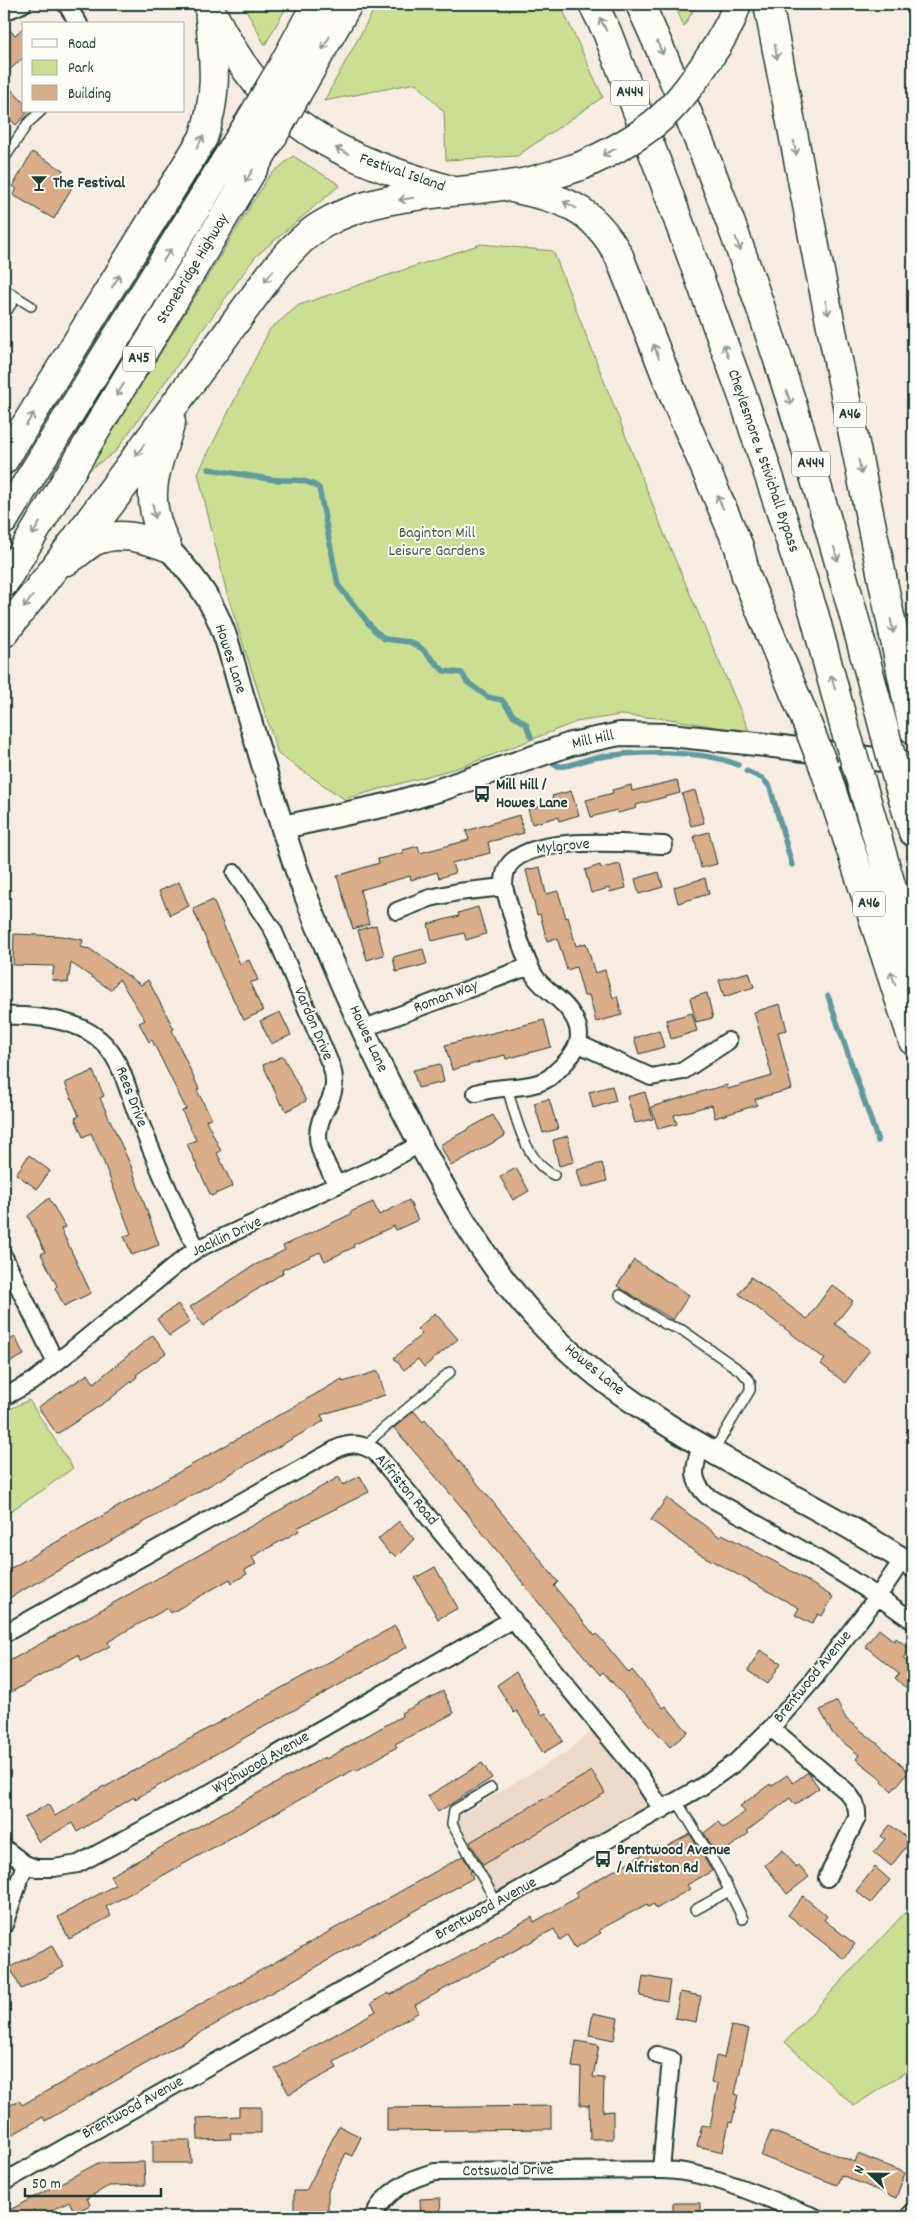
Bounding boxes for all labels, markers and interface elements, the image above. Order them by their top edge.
one-way arrow [598,17,607,32]
legend [22,22,185,112]
text: Road [68,34,96,56]
one-way arrow [321,36,331,51]
one-way arrow [656,40,666,55]
one-way arrow [772,43,782,59]
text: Park [68,58,94,80]
road number: A444 [611,80,649,106]
text: Building [68,84,111,106]
one-way arrow [195,135,205,150]
one-way arrow [791,140,800,156]
one-way arrow [335,146,350,155]
one-way arrow [602,147,617,157]
street label: Festival Island [356,148,448,198]
one-way arrow [243,168,253,182]
place label: The Festival [53,172,125,195]
bar icon: The Festival [29,173,49,193]
one-way arrow [398,194,414,204]
one-way arrow [563,200,578,209]
street label: Stonebridge Highway [151,209,235,329]
one-way arrow [733,236,743,252]
one-way arrow [162,249,172,263]
one-way arrow [264,269,275,282]
one-way arrow [110,274,121,288]
one-way arrow [823,299,832,315]
one-way arrow [651,344,660,359]
one-way arrow [721,344,730,359]
road number: A45 [123,346,155,372]
street label: Cheylesmore & Stivichall Bypass [721,366,805,556]
one-way arrow [114,383,124,397]
one-way arrow [785,390,795,406]
road number: A46 [834,402,866,428]
one-way arrow [25,412,35,426]
one-way arrow [135,443,145,457]
road number: A444 [792,452,830,476]
one-way arrow [856,458,866,474]
one-way arrow [714,495,724,510]
one-way arrow [150,503,160,519]
one-way arrow [31,522,41,536]
park label: Baginton Mill Leisure Gardens [389,522,486,563]
one-way arrow [832,546,842,562]
one-way arrow [23,595,34,608]
one-way arrow [888,617,898,633]
street label: Howes Lane [208,621,252,697]
one-way arrow [827,674,837,690]
street label: Mill Hill [570,724,616,756]
place label: Mill Hill / Howes Lane [496,774,568,815]
bus stop icon: Mill Hill / Howes Lane [472,784,492,804]
street label: Mylgrove [535,833,591,861]
road number: A46 [853,892,885,916]
one-way arrow [888,971,897,986]
street label: Roman Way [410,974,482,1020]
street label: Vardon Drive [287,984,339,1064]
street label: Howes Lane [342,1002,394,1076]
street label: Rees Drive [109,1063,153,1131]
street label: Jacklin Drive [188,1211,266,1263]
street label: Howes Lane [559,1339,629,1401]
street label: Alfriston Road [369,1449,443,1531]
street label: Brentwood Avenue [768,1626,858,1728]
street label: Wychwood Avenue [208,1726,314,1800]
place label: Brentwood Avenue / Alfriston Rd [616,1839,730,1880]
bus stop icon: Brentwood Avenue / Alfriston Rd [593,1849,613,1869]
street label: Brentwood Avenue [431,1871,541,1947]
street label: Brentwood Avenue [78,2070,188,2146]
north arrow [844,2148,894,2198]
street label: Cotswold Drive [462,2159,554,2183]
text: N [849,2163,870,2177]
scale bar [25,2166,161,2198]
text: 50 m [32,2174,61,2196]

